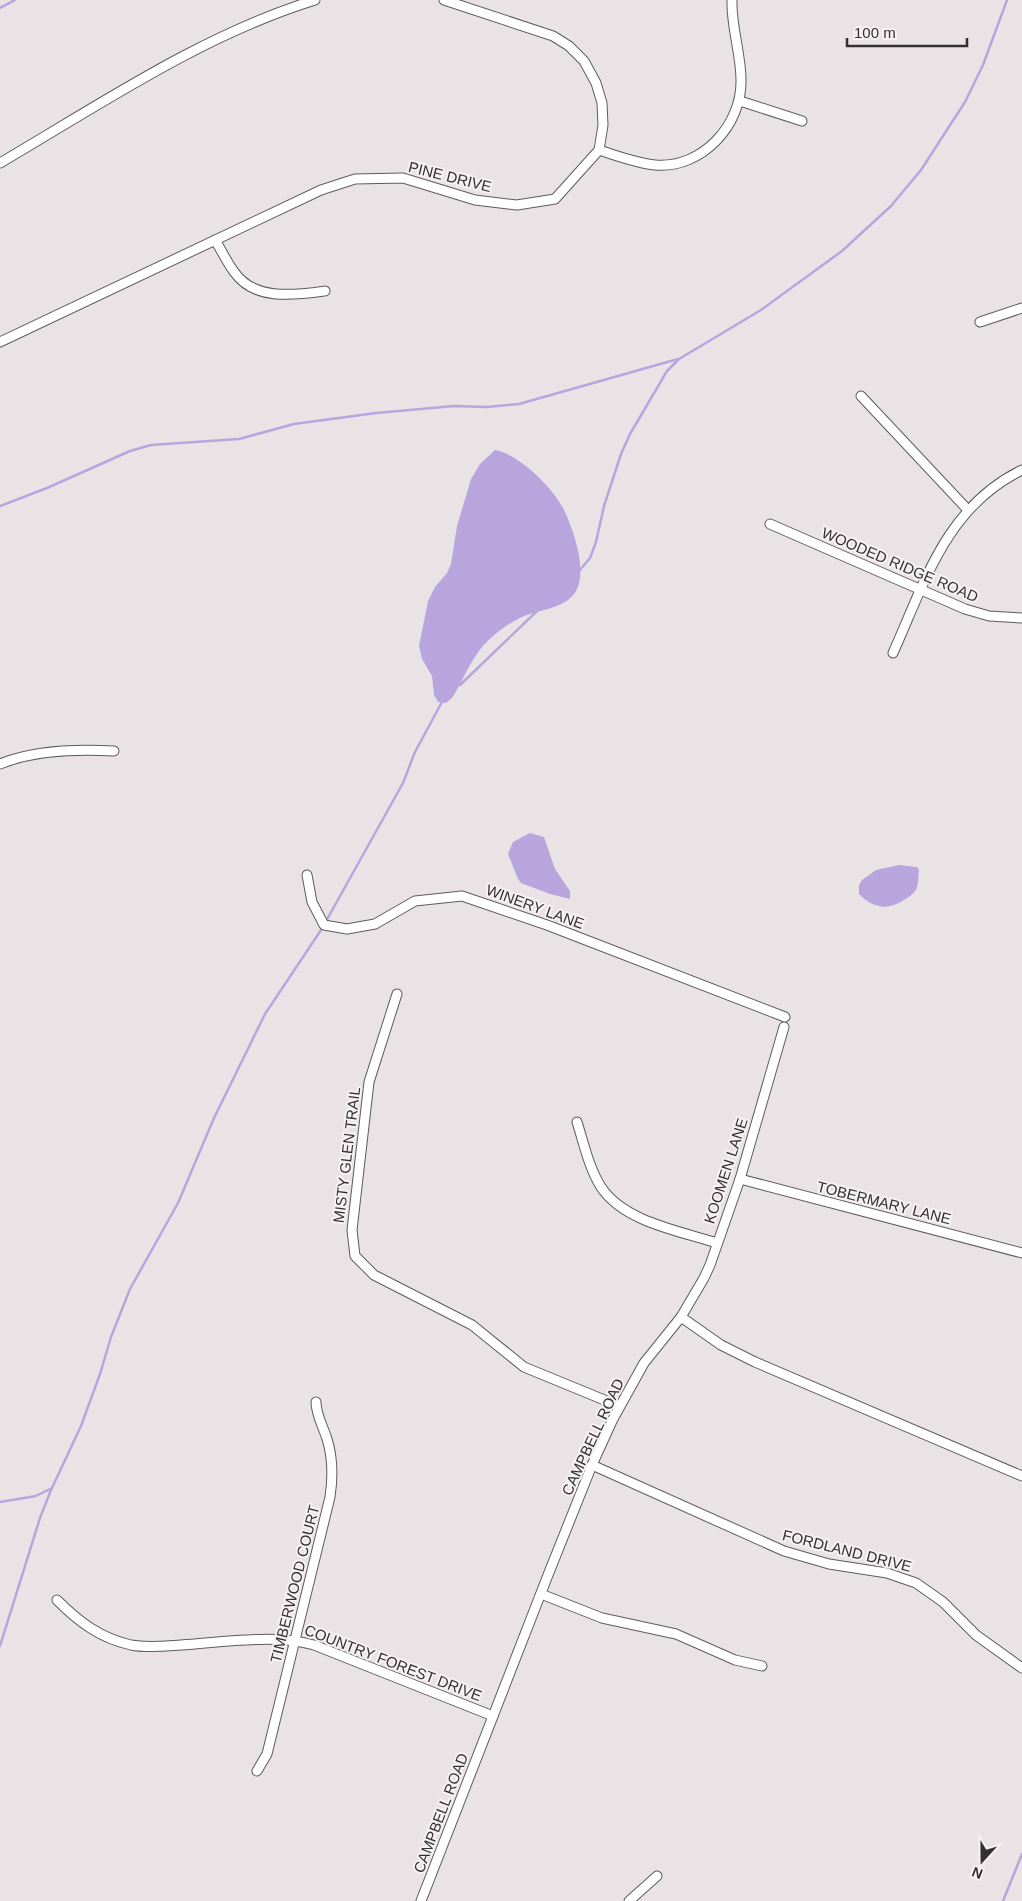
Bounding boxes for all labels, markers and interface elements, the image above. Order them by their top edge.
scale bar [847,15,967,47]
text: 100 m [854,24,896,41]
street label: PINE DRIVE [407,158,493,195]
street label: WOODED RIDGE ROAD [819,524,981,605]
street label: WINERY LANE [484,881,586,932]
street label: MISTY GLEN TRAIL [330,1086,363,1224]
street label: KOOMEN LANE [700,1116,751,1226]
street label: TOBERMARY LANE [815,1178,953,1227]
street label: CAMPBELL ROAD [558,1376,627,1498]
street label: TIMBERWOOD COURT [267,1503,322,1665]
street label: FORDLAND DRIVE [781,1526,913,1575]
street label: COUNTRY FOREST DRIVE [302,1621,484,1704]
street label: CAMPBELL ROAD [410,1750,471,1875]
north arrow [957,1836,1007,1886]
text: N [970,1864,985,1882]

